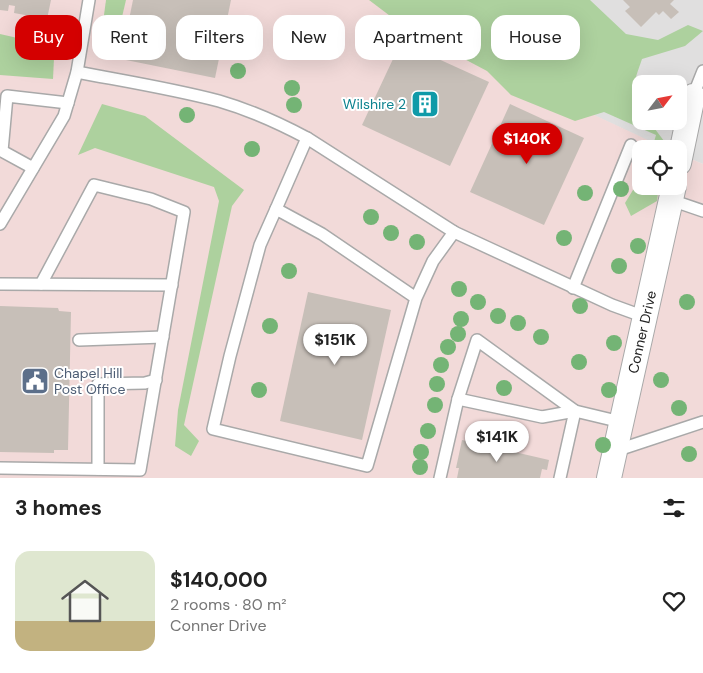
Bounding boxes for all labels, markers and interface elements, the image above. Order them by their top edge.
chip: Buy [15,15,82,60]
chip: Rent [92,15,166,60]
chip: Filters [176,15,263,60]
chip: New [273,15,345,60]
chip: Apartment [355,15,481,60]
chip: House [491,15,580,60]
north arrow [632,75,688,130]
map controls [632,75,687,195]
building icon: Wilshire 2 [410,89,440,119]
place label: Wilshire 2 [343,95,406,113]
pin: $140K [492,122,562,165]
text: $140K [503,128,551,149]
button: locate [632,140,687,195]
street label: Conner Drive [624,289,660,375]
pin: $151K [300,324,370,366]
text: $151K [314,329,356,350]
place label: Chapel Hill Post Office [54,364,125,398]
public building icon: Chapel Hill Post Office [20,366,50,396]
pin: $141K [462,420,532,463]
text: $141K [476,426,518,447]
text: 3 homes [15,494,102,522]
icon: filters [660,494,688,522]
text: $140,000 [170,566,268,594]
icon: home [55,571,115,631]
icon: heart [660,587,688,615]
text: 2 rooms · 80 m² [170,594,287,615]
text: Conner Drive [170,615,266,636]

